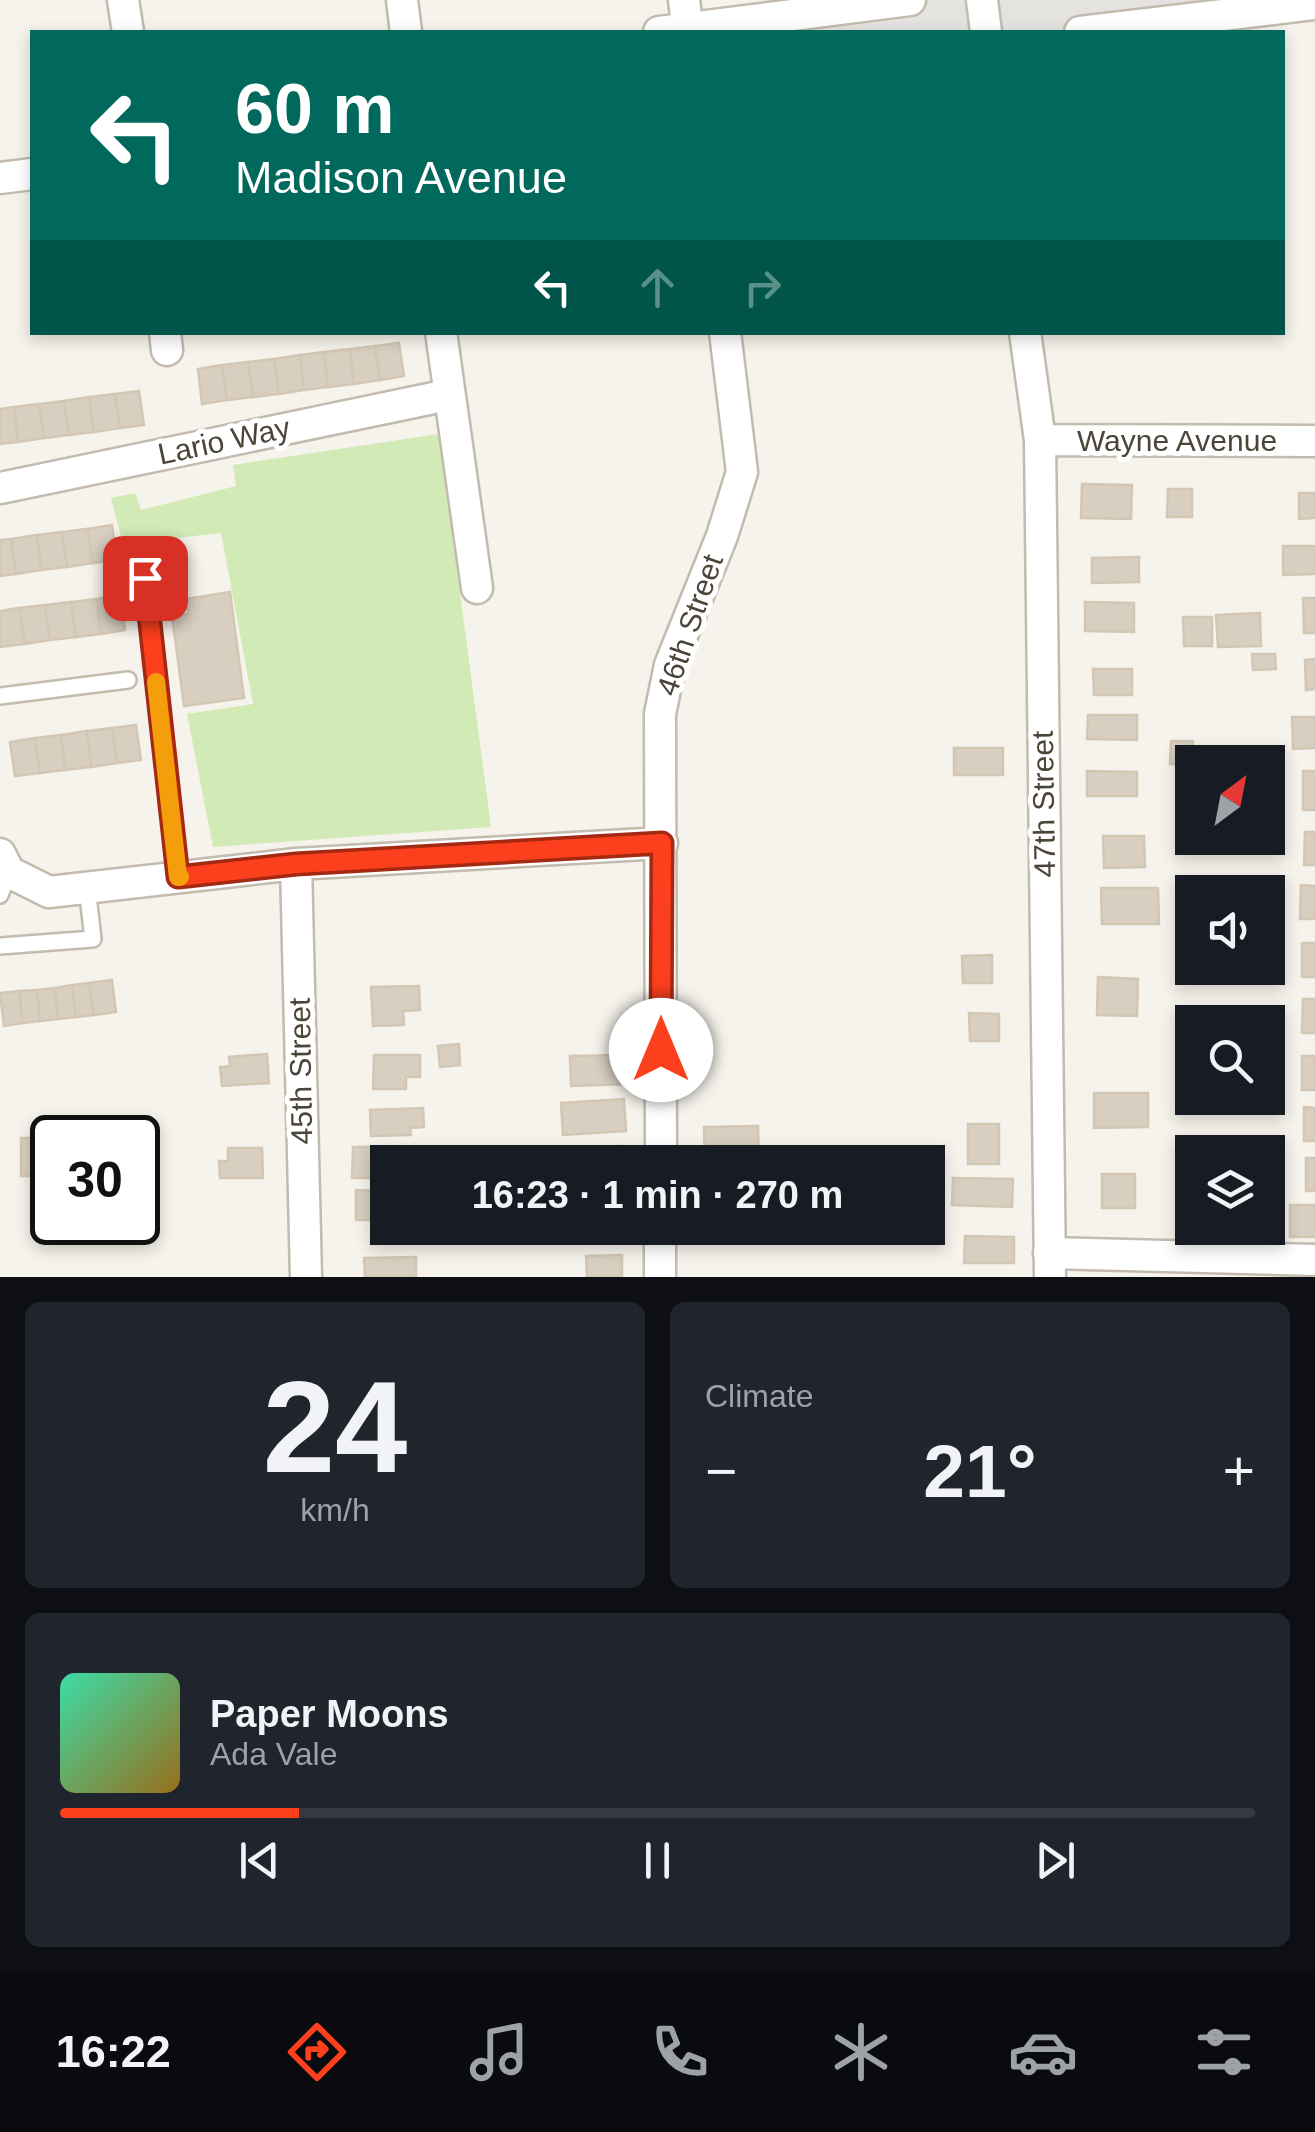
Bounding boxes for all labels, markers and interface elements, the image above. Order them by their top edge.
icon: left [70,70,200,200]
text: 60 m [235,70,395,148]
text: Madison Avenue [235,152,567,203]
icon: left [525,260,580,315]
icon: ahead [630,260,685,315]
icon: right [735,260,790,315]
street label: Lario Way [155,410,293,471]
street label: Wayne Avenue [1077,424,1277,457]
pin [103,536,188,621]
street label: 46th Street [650,549,729,700]
icon: arrive [118,551,173,606]
street label: 47th Street [1026,730,1061,878]
north arrow [1175,745,1285,855]
map controls [1175,745,1285,1245]
button: sound [1175,875,1285,985]
street label: 45th Street [283,997,318,1145]
position arrow [609,998,713,1102]
button: search [1175,1005,1285,1115]
speed limit sign: 30 [30,1115,160,1245]
button: layers [1175,1135,1285,1245]
text: 16:23 · 1 min · 270 m [472,1174,843,1216]
text: 24 [263,1354,407,1500]
text: Climate [705,1378,813,1414]
text: 21° [923,1429,1037,1513]
text: − [705,1440,737,1502]
text: + [1223,1440,1255,1502]
text: km/h [300,1492,370,1528]
text: Paper Moons [210,1693,449,1735]
text: Ada Vale [210,1736,338,1772]
icon: previous [232,1833,287,1888]
icon: pause [630,1833,685,1888]
icon: next [1028,1833,1083,1888]
icon: directions [282,2017,352,2087]
icon: music [464,2017,534,2087]
icon: phone [645,2017,715,2087]
icon: climate [826,2017,896,2087]
icon: car [1008,2017,1078,2087]
icon: filters [1189,2017,1259,2087]
text: 16:22 [56,2026,171,2077]

